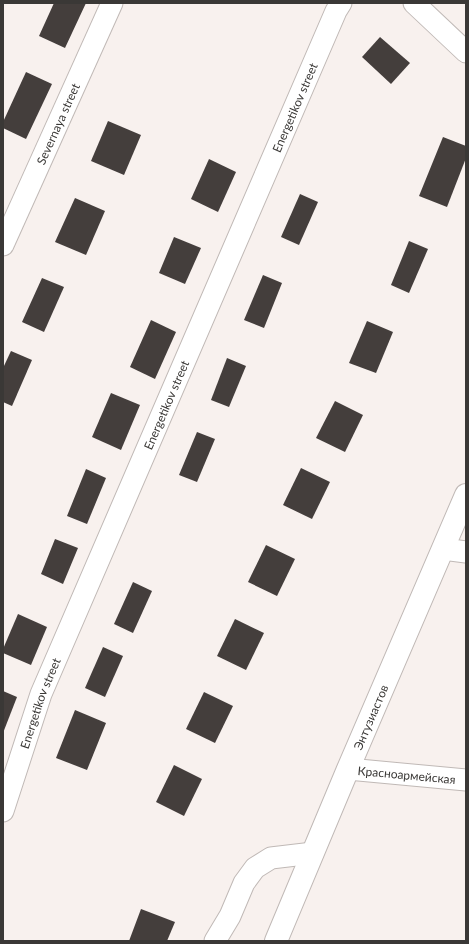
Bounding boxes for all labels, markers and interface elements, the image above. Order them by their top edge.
street label: Energetikov street [268,60,321,154]
street label: Severnaya street [33,80,83,167]
street label: Energetikov street [140,357,192,452]
street label: Energetikov street [16,655,64,750]
street label: Энтузиастов [350,682,391,752]
street label: Красноармейская [357,762,456,787]

